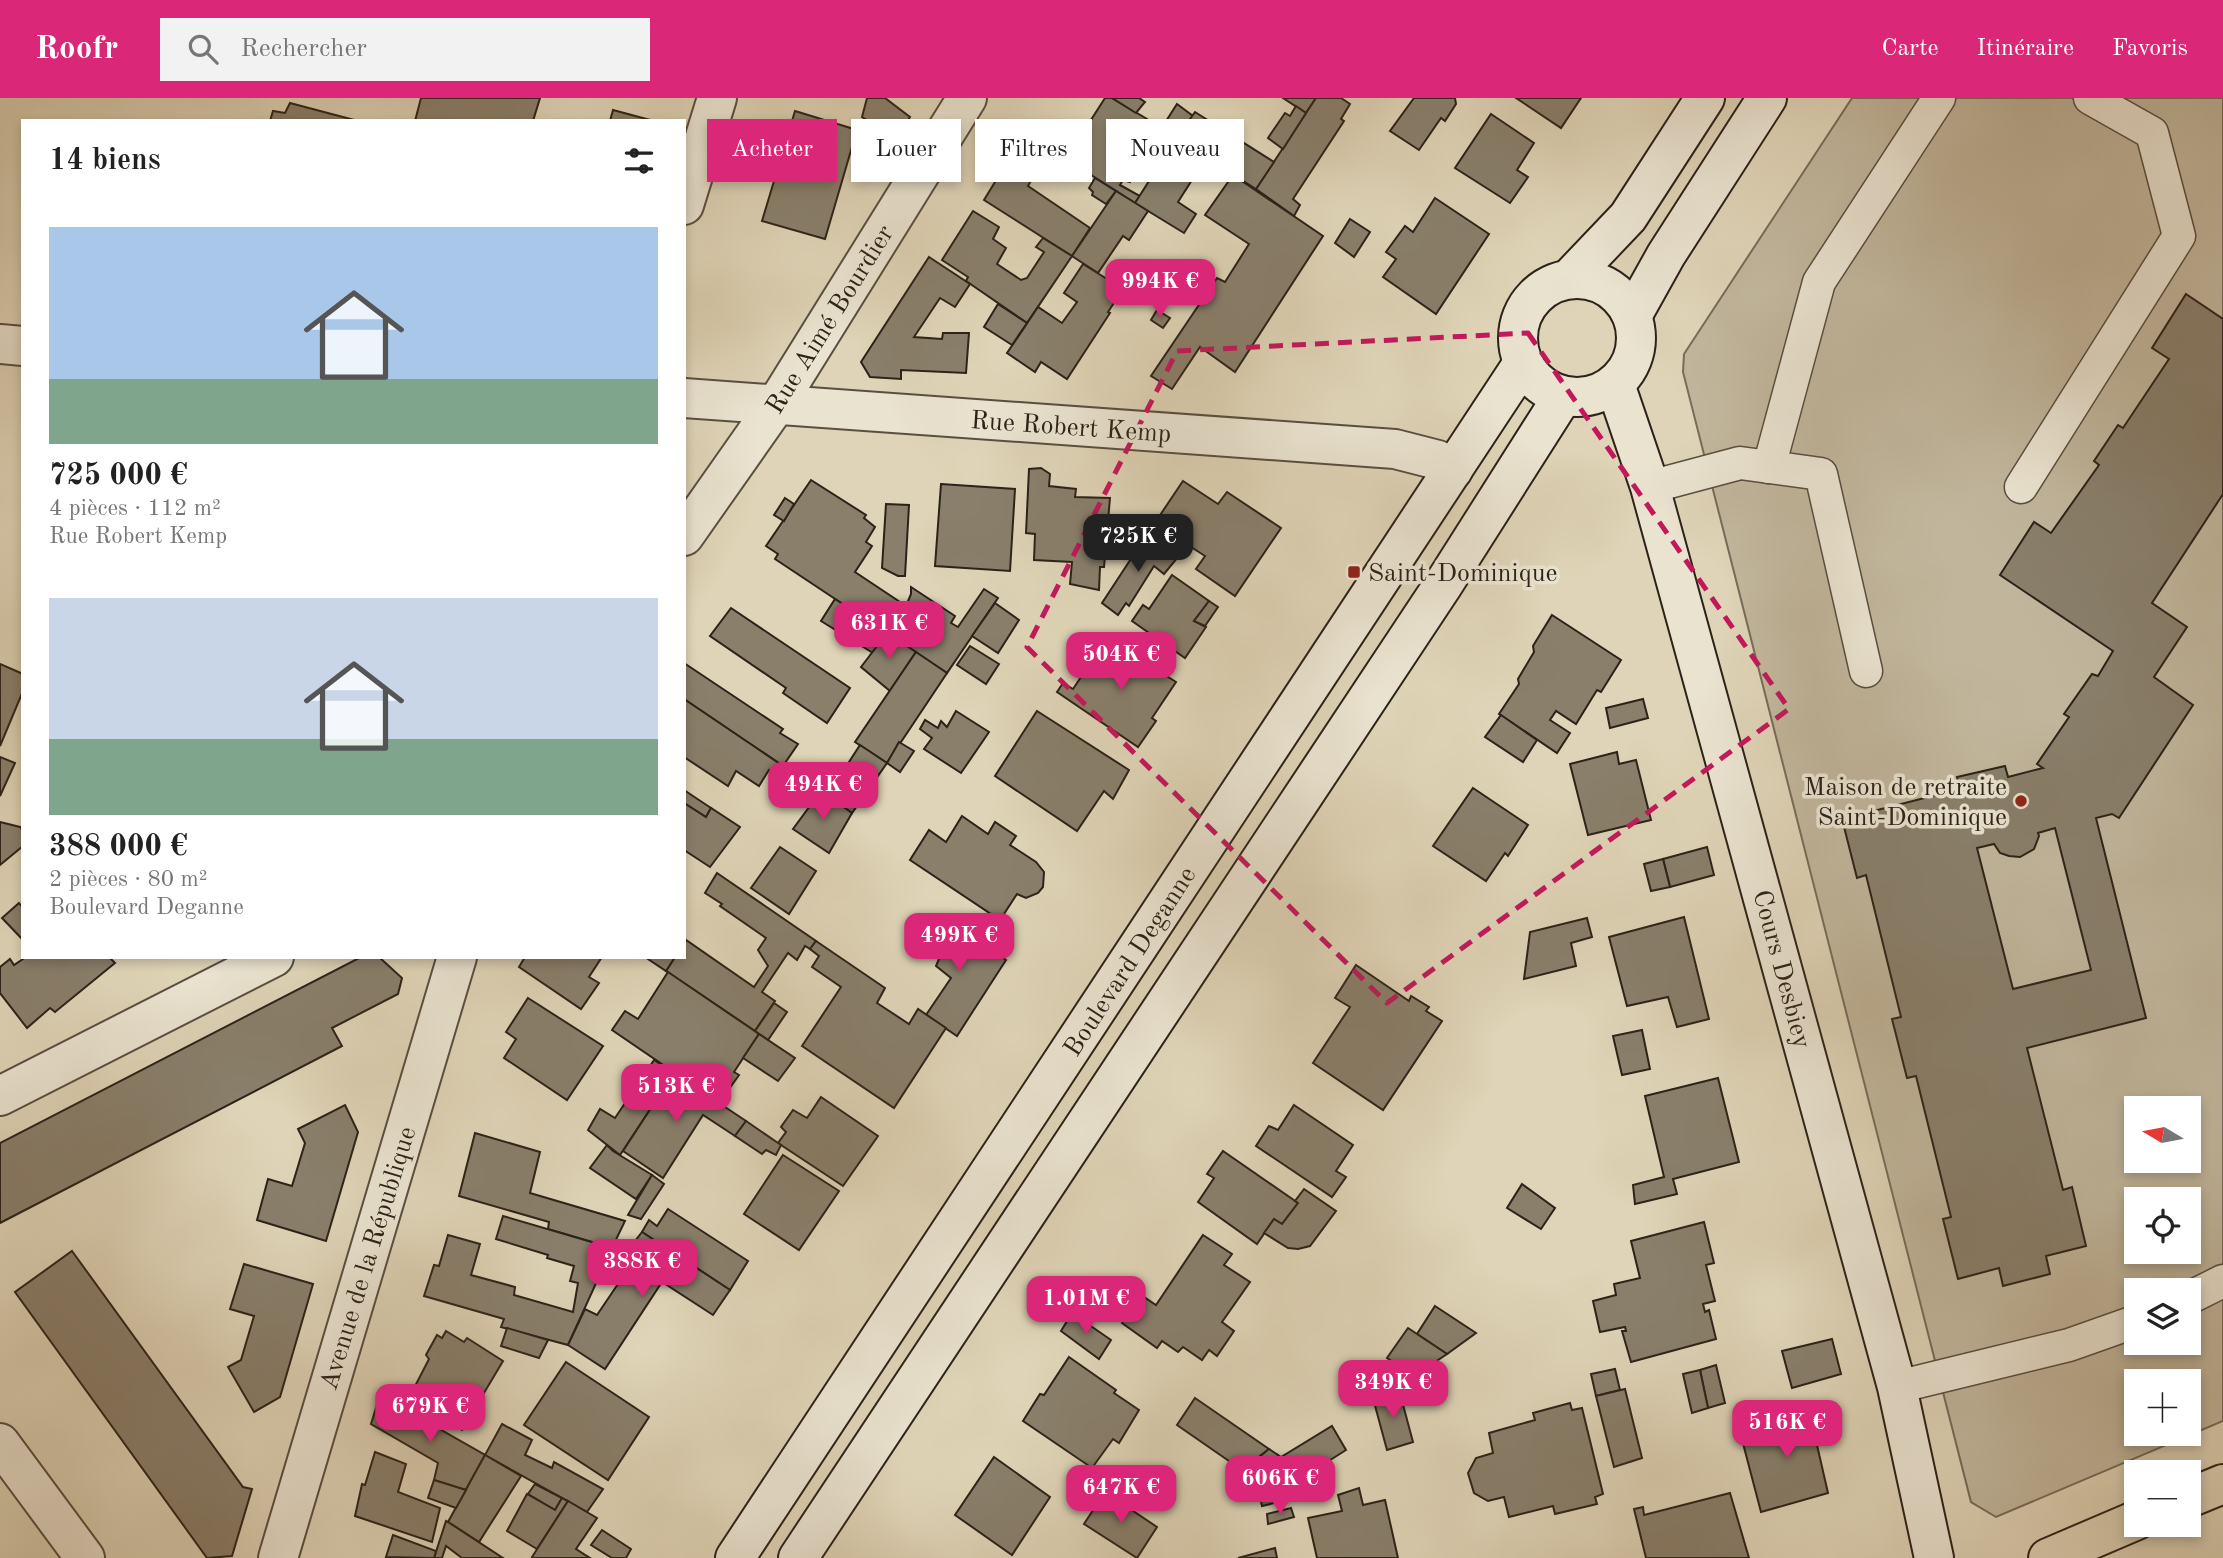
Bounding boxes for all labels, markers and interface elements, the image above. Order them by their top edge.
search box [160,18,650,81]
icon: search [184,30,222,68]
text: Roofr [35,33,118,66]
text: Rechercher [240,36,367,62]
text: Carte [1881,37,1939,61]
text: Itinéraire [1977,37,2074,61]
text: Favoris [2112,37,2188,61]
chip: Acheter [707,119,837,182]
chip: Louer [851,119,961,182]
chip: Filtres [975,119,1092,182]
chip: Nouveau [1106,119,1244,182]
icon: filters [620,142,658,180]
text: 14 biens [49,146,161,176]
street label: Rue Aimé Bourdier [762,221,899,419]
pin: 994K € [1103,260,1217,319]
text: 994K € [1121,270,1199,293]
icon: home [291,272,417,398]
street label: Rue Robert Kemp [970,408,1172,448]
text: 725 000 € [49,461,188,491]
text: 4 pièces · 112 m² [49,497,221,520]
pin: 725K € [1081,514,1195,574]
text: Rue Robert Kemp [49,525,227,548]
text: 725K € [1099,525,1177,548]
place label: Saint-Dominique [1368,561,1558,587]
marker: Saint-Dominique [1346,564,1362,580]
pin: 631K € [832,602,946,661]
text: 631K € [850,612,928,635]
pin: 504K € [1064,632,1178,692]
icon: home [291,643,417,769]
text: 504K € [1082,643,1160,666]
pin: 494K € [766,762,880,822]
text: 494K € [784,773,862,796]
place label: Maison de retraite Saint-Dominique [1804,775,2007,831]
marker: Maison de retraite Saint-Dominique [2013,793,2029,809]
text: 388 000 € [49,832,188,862]
street label: Boulevard Deganne [1060,863,1202,1061]
text: 2 pièces · 80 m² [49,868,208,891]
street label: Cours Desbiey [1747,887,1815,1052]
text: Boulevard Deganne [49,896,244,919]
pin: 499K € [902,914,1016,973]
text: 499K € [920,924,998,947]
pin: 513K € [619,1065,733,1124]
text: 513K € [637,1075,715,1098]
north arrow [2124,1096,2202,1172]
map controls [2124,1096,2201,1537]
street label: Avenue de la République [316,1124,421,1393]
button: locate [2124,1187,2201,1264]
pin: 388K € [585,1240,699,1299]
text: 388K € [603,1250,681,1273]
pin: 1.01M € [1021,1276,1151,1336]
button: layers [2124,1278,2201,1355]
text: 1.01M € [1043,1287,1129,1310]
pin: 349K € [1336,1360,1450,1420]
button: + [2124,1369,2201,1446]
text: 349K € [1354,1371,1432,1394]
pin: 679K € [373,1384,487,1444]
text: 679K € [391,1395,469,1418]
pin: 516K € [1730,1400,1844,1460]
text: 516K € [1748,1411,1826,1434]
pin: 606K € [1223,1456,1337,1516]
button: − [2124,1460,2201,1537]
pin: 647K € [1064,1466,1178,1525]
text: 606K € [1241,1467,1319,1490]
text: 647K € [1082,1476,1160,1499]

